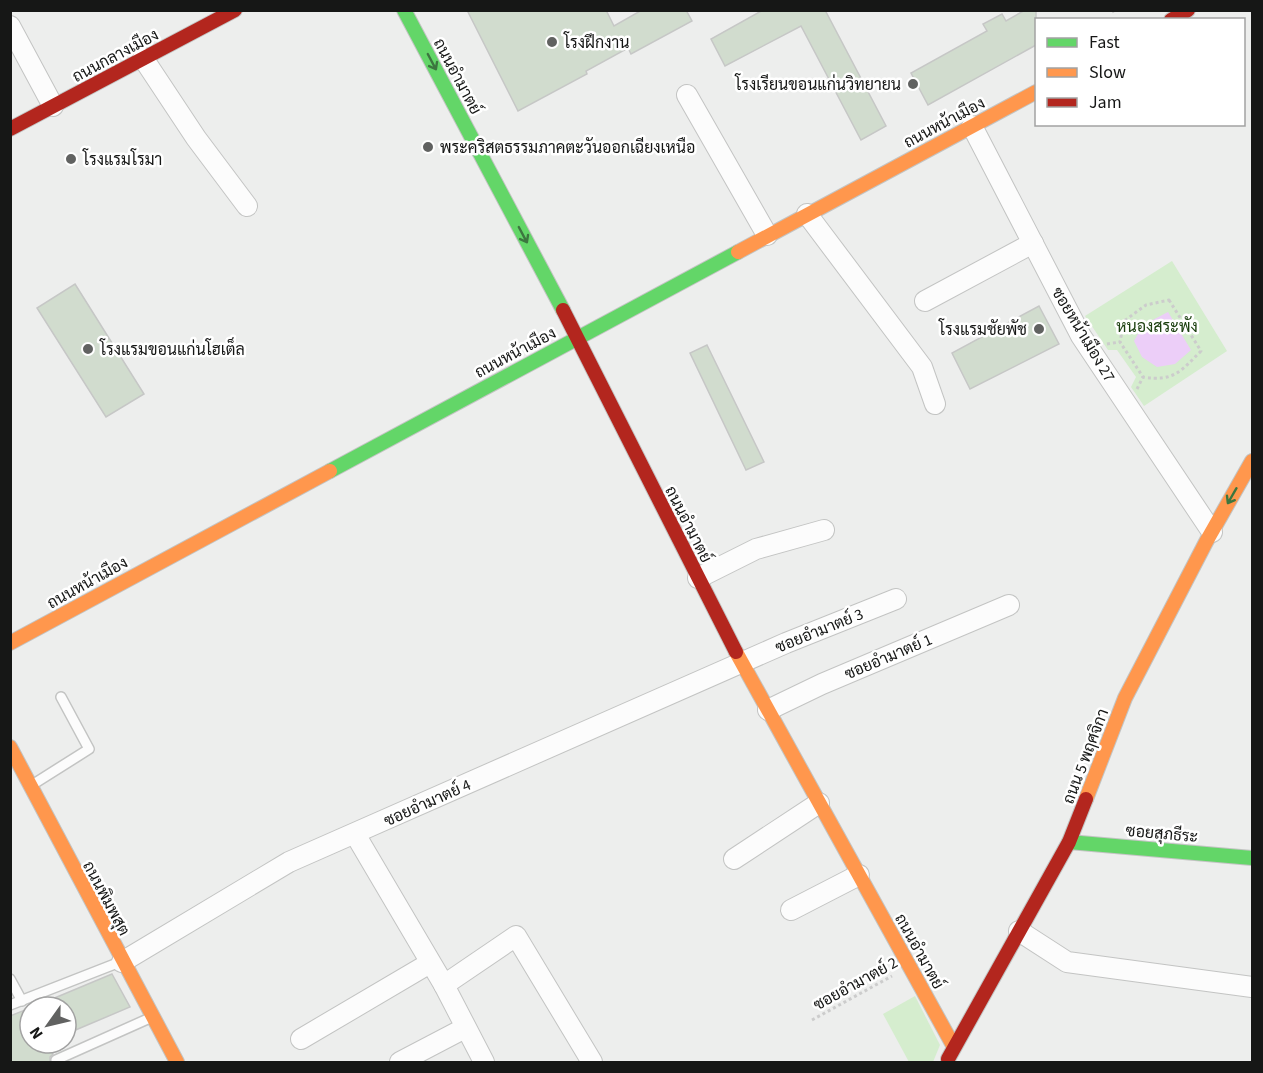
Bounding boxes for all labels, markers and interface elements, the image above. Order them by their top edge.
legend [1035,18,1245,126]
street label: ถนนกลางเมือง [69,24,162,88]
text: Fast [1089,30,1120,55]
place label: โรงฝึกงาน [563,31,629,54]
street label: ถนนอำมาตย์ [428,34,488,118]
marker: โรงฝึกงาน [545,35,559,49]
one-way arrow [426,53,438,70]
text: Slow [1089,60,1126,85]
place label: โรงเรียนขอนแก่นวิทยายน [734,73,901,96]
marker: โรงเรียนขอนแก่นวิทยายน [906,77,920,91]
text: Jam [1089,90,1122,115]
street label: ถนนหน้าเมือง [900,92,989,154]
place label: พระคริสตธรรมภาคตะวันออกเฉียงเหนือ [440,136,695,159]
marker: พระคริสตธรรมภาคตะวันออกเฉียงเหนือ [421,140,435,154]
place label: โรงแรมโรมา [82,148,162,171]
marker: โรงแรมโรมา [64,152,78,166]
one-way arrow [518,225,529,243]
street label: ซอยหน้าเมือง 27 [1046,283,1120,386]
park label: หนองสระพัง [1116,316,1198,338]
place label: โรงแรมชัยพัช [938,318,1027,341]
street label: ถนนหน้าเมือง [471,322,560,384]
marker: โรงแรมชัยพัช [1032,322,1046,336]
place label: โรงแรมขอนแก่นโฮเต็ล [99,336,245,361]
marker: โรงแรมขอนแก่นโฮเต็ล [81,342,95,356]
street label: ถนนอำมาตย์ [659,481,719,567]
one-way arrow [1226,487,1237,505]
street label: ถนนหน้าเมือง [43,552,132,614]
street label: ซอยอำมาตย์ 3 [771,601,867,659]
street label: ซอยอำมาตย์ 1 [840,627,936,685]
street label: ถนน 5 พฤศจิกา [1058,706,1114,807]
street label: ซอยอำมาตย์ 4 [380,772,474,832]
street label: ซอยสุภธีระ [1125,819,1199,848]
street label: ถนนพิมพสุต [77,857,135,940]
street label: ถนนอำมาตย์ [889,909,951,993]
street label: ซอยอำมาตย์ 2 [808,950,902,1016]
north arrow [18,995,78,1055]
text: N [24,1022,48,1043]

